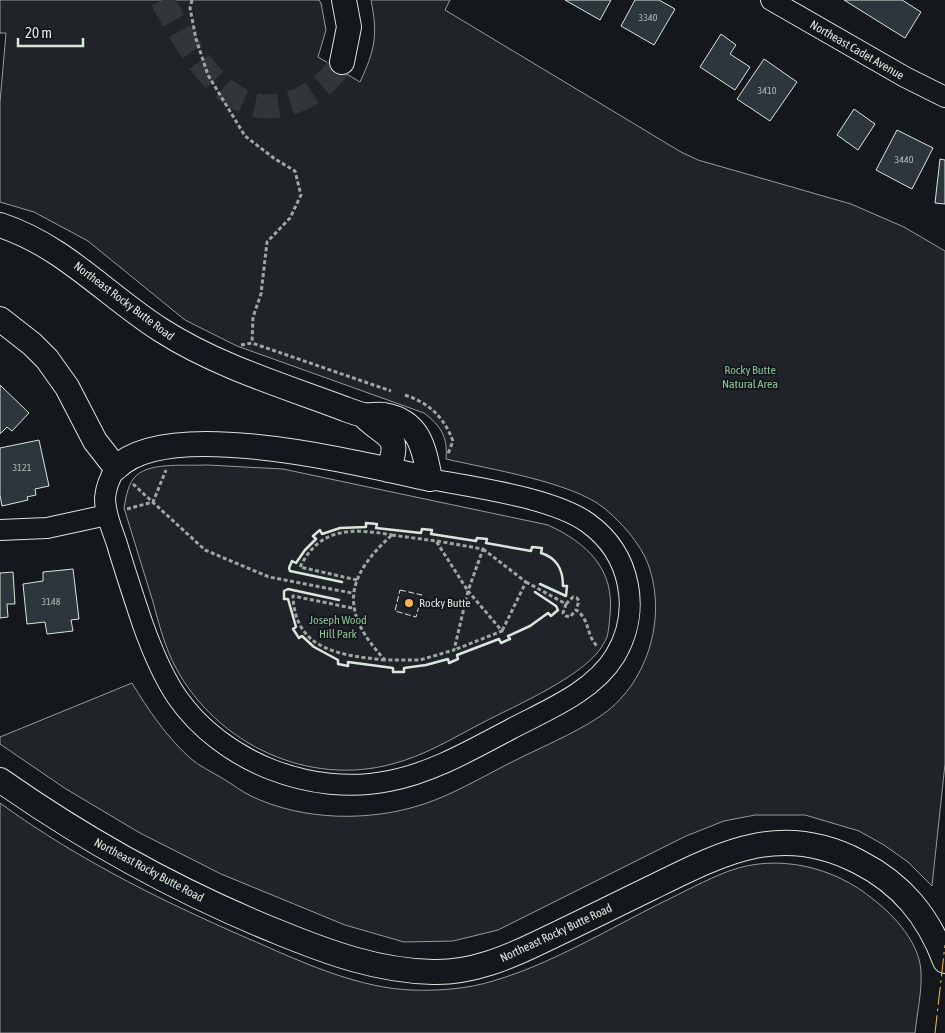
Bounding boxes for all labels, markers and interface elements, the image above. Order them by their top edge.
house number: 3340 [639,12,658,23]
scale bar [18,15,82,47]
street label: Northeast Cadet Avenue [808,17,906,83]
text: 20 m [25,24,52,41]
house number: 3410 [758,85,777,96]
house number: 3440 [895,154,914,165]
street label: Northeast Rocky Butte Road [71,259,177,343]
park label: Rocky Butte Natural Area [722,363,778,391]
house number: 3121 [13,462,32,473]
house number: 3148 [42,596,61,607]
place label: Rocky Butte [419,596,471,610]
marker: Rocky Butte [403,597,415,609]
park label: Joseph Wood Hill Park [309,613,367,641]
street label: Northeast Rocky Butte Road [92,835,206,905]
street label: Northeast Rocky Butte Road [498,901,614,965]

